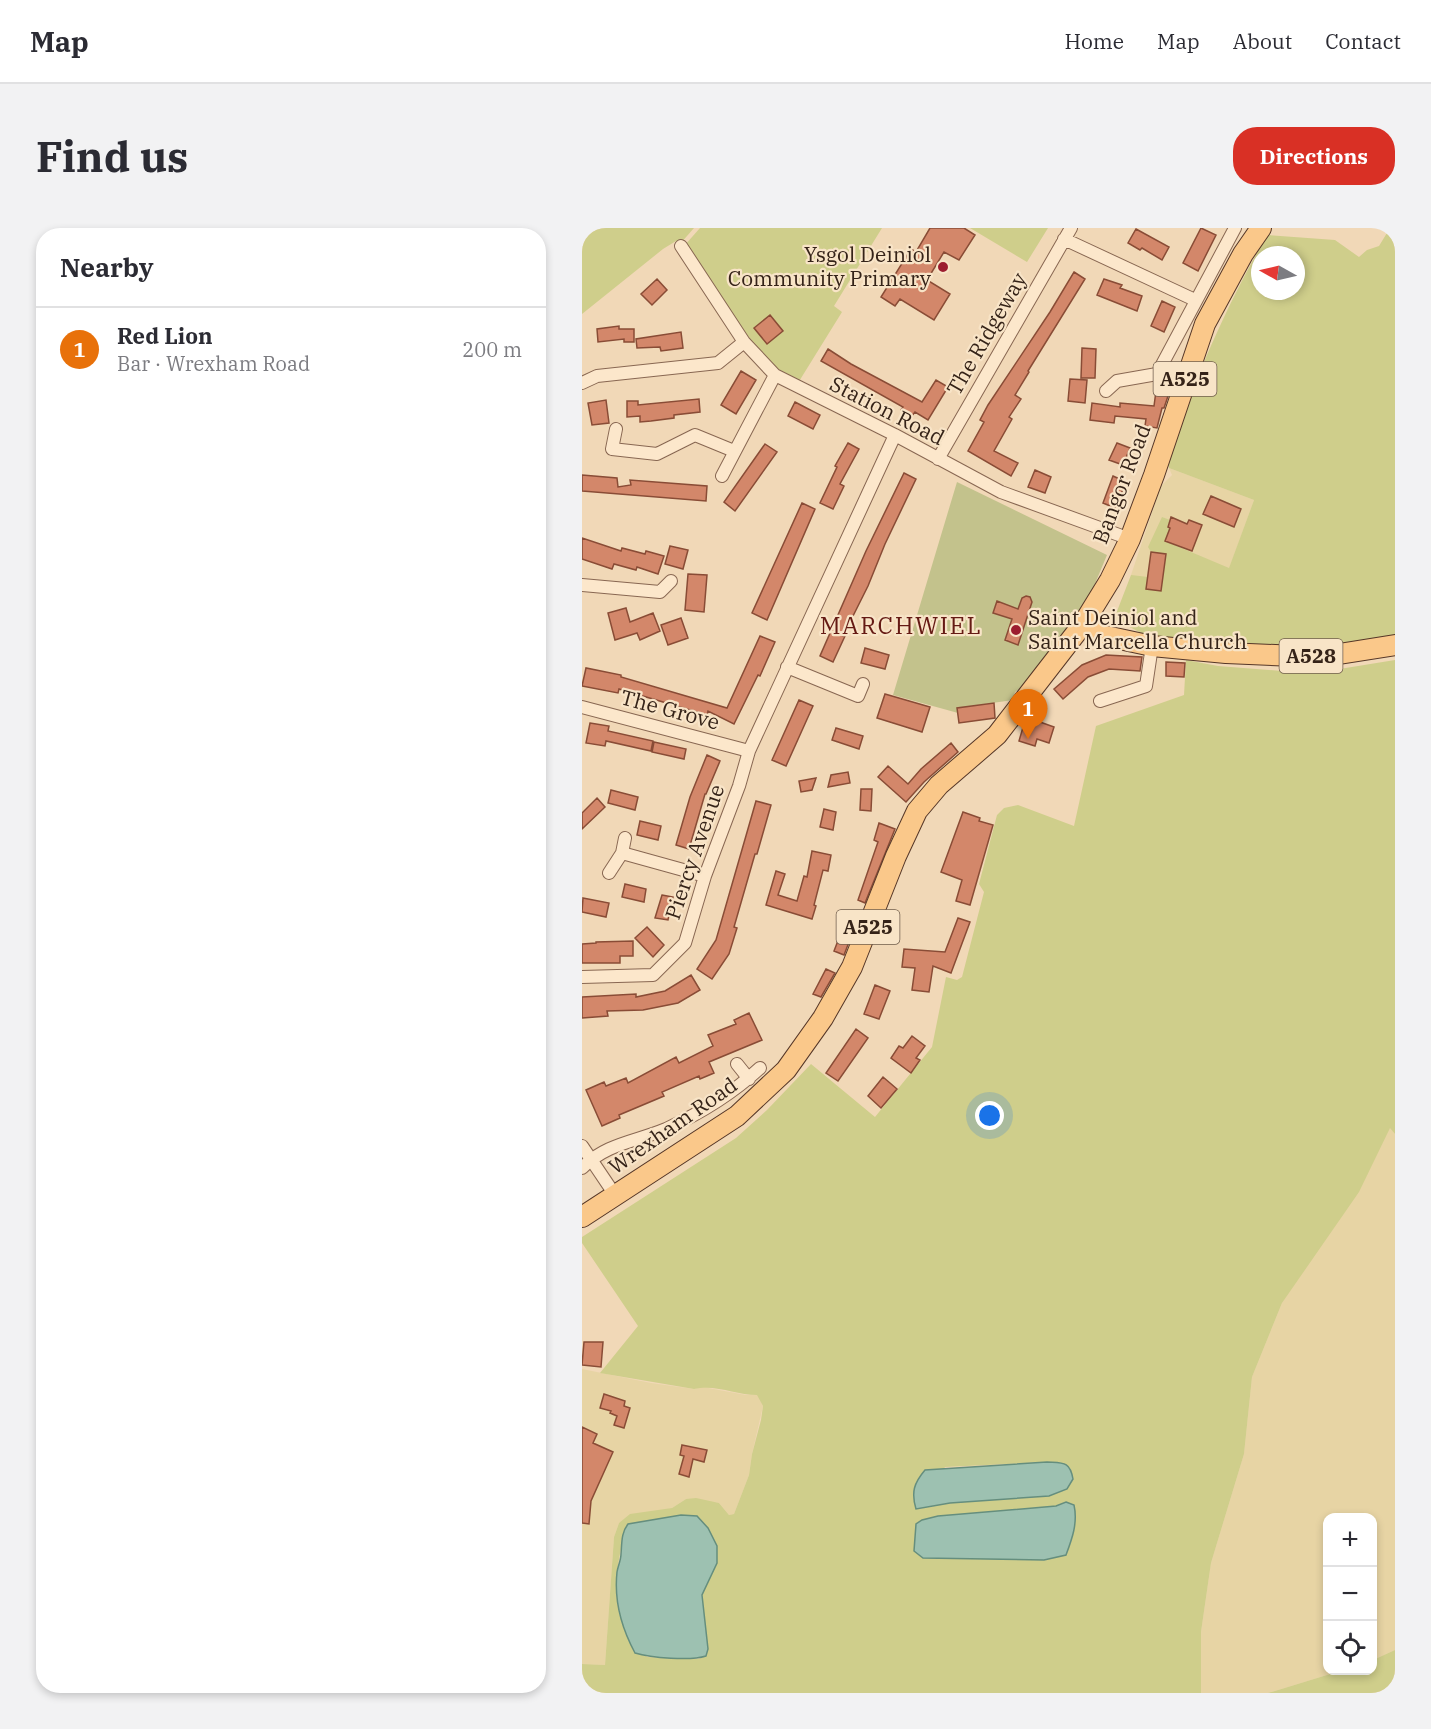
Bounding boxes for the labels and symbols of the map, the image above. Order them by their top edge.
place label: Ysgol Deiniol Community Primary [728,240,932,292]
north arrow [1251,246,1305,300]
marker: Ysgol Deiniol Community Primary [936,260,950,274]
street label: The Ridgeway [940,266,1033,400]
road number: A525 [1154,362,1216,396]
street label: Station Road [825,369,950,451]
street label: Bangor Road [1085,419,1157,548]
place label: Saint Deiniol and Saint Marcella Church [1028,603,1247,655]
district label: MARCHWIEL [820,609,982,641]
marker: Saint Deiniol and Saint Marcella Church [1009,623,1023,637]
road number: A528 [1280,639,1342,673]
street label: The Grove [618,682,723,736]
pin: 1 [1008,690,1048,739]
street label: Piercy Avenue [658,780,730,923]
road number: A525 [836,910,900,944]
street label: Wrexham Road [602,1070,743,1180]
your location [975,1101,1004,1130]

